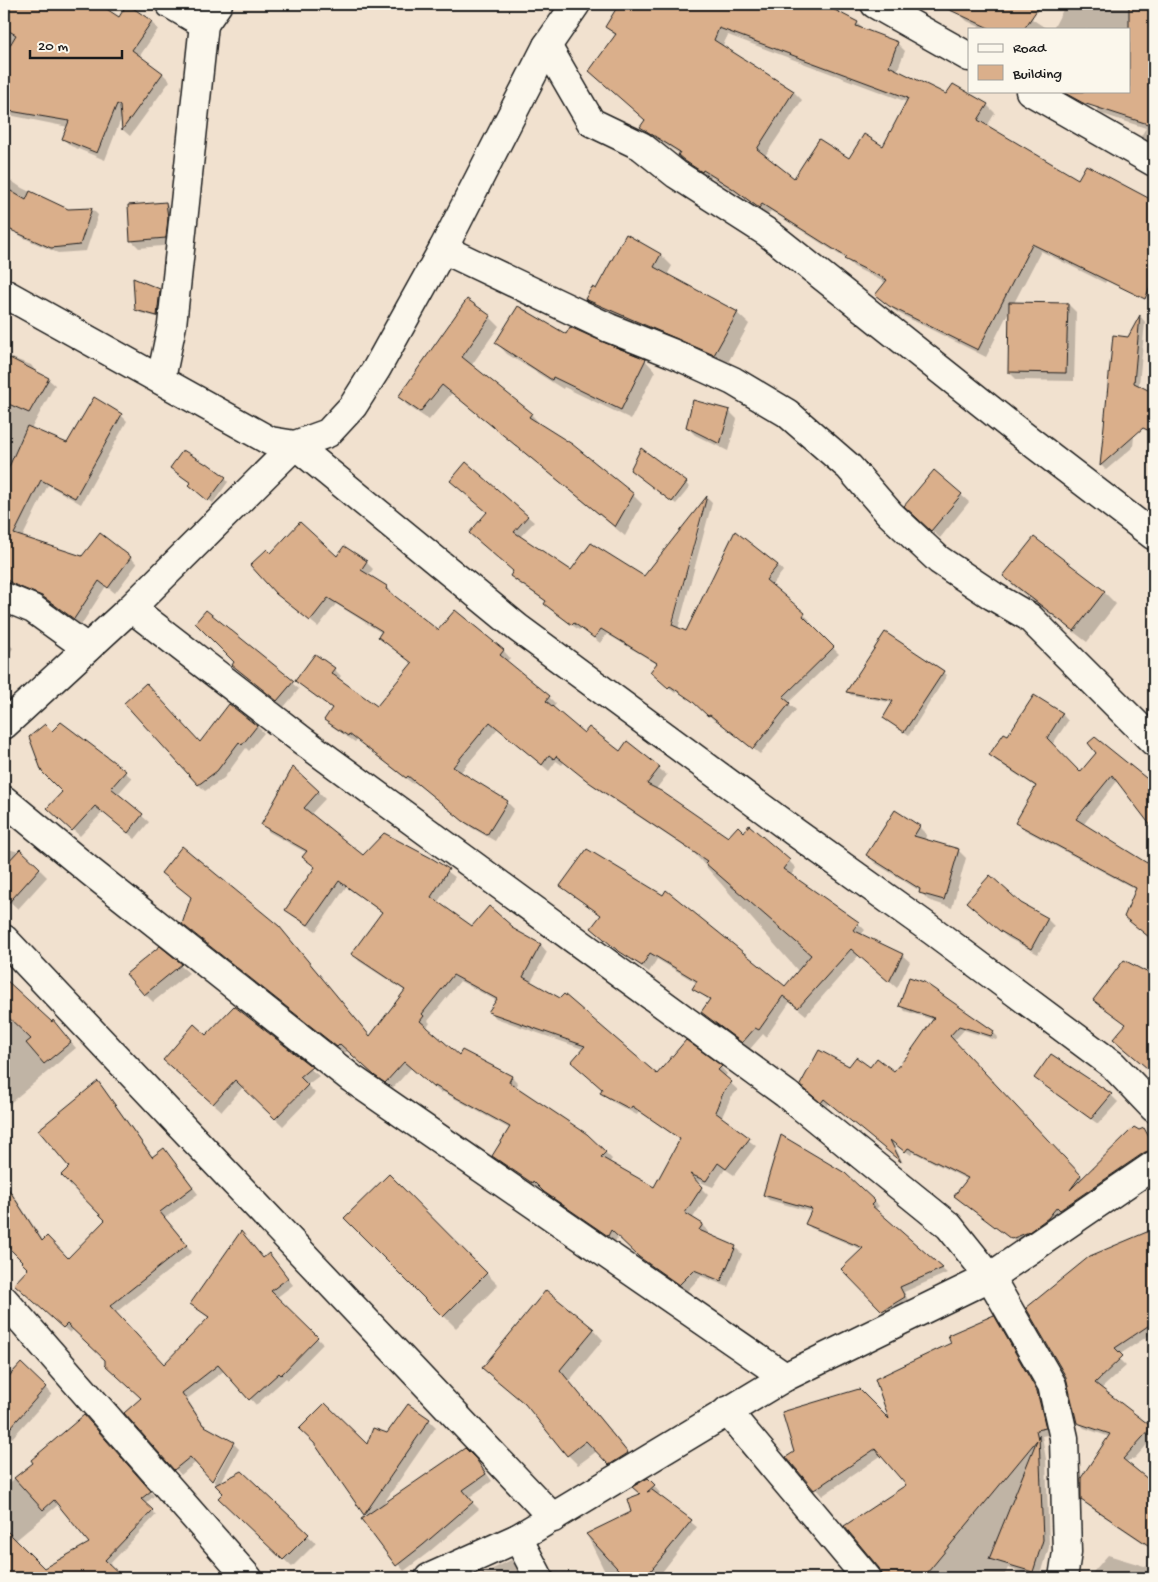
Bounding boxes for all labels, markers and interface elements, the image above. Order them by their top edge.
scale bar [30,28,122,60]
legend [968,28,1130,92]
text: 20 m [38,38,68,56]
text: Road [1013,40,1047,58]
text: Building [1012,66,1062,84]

